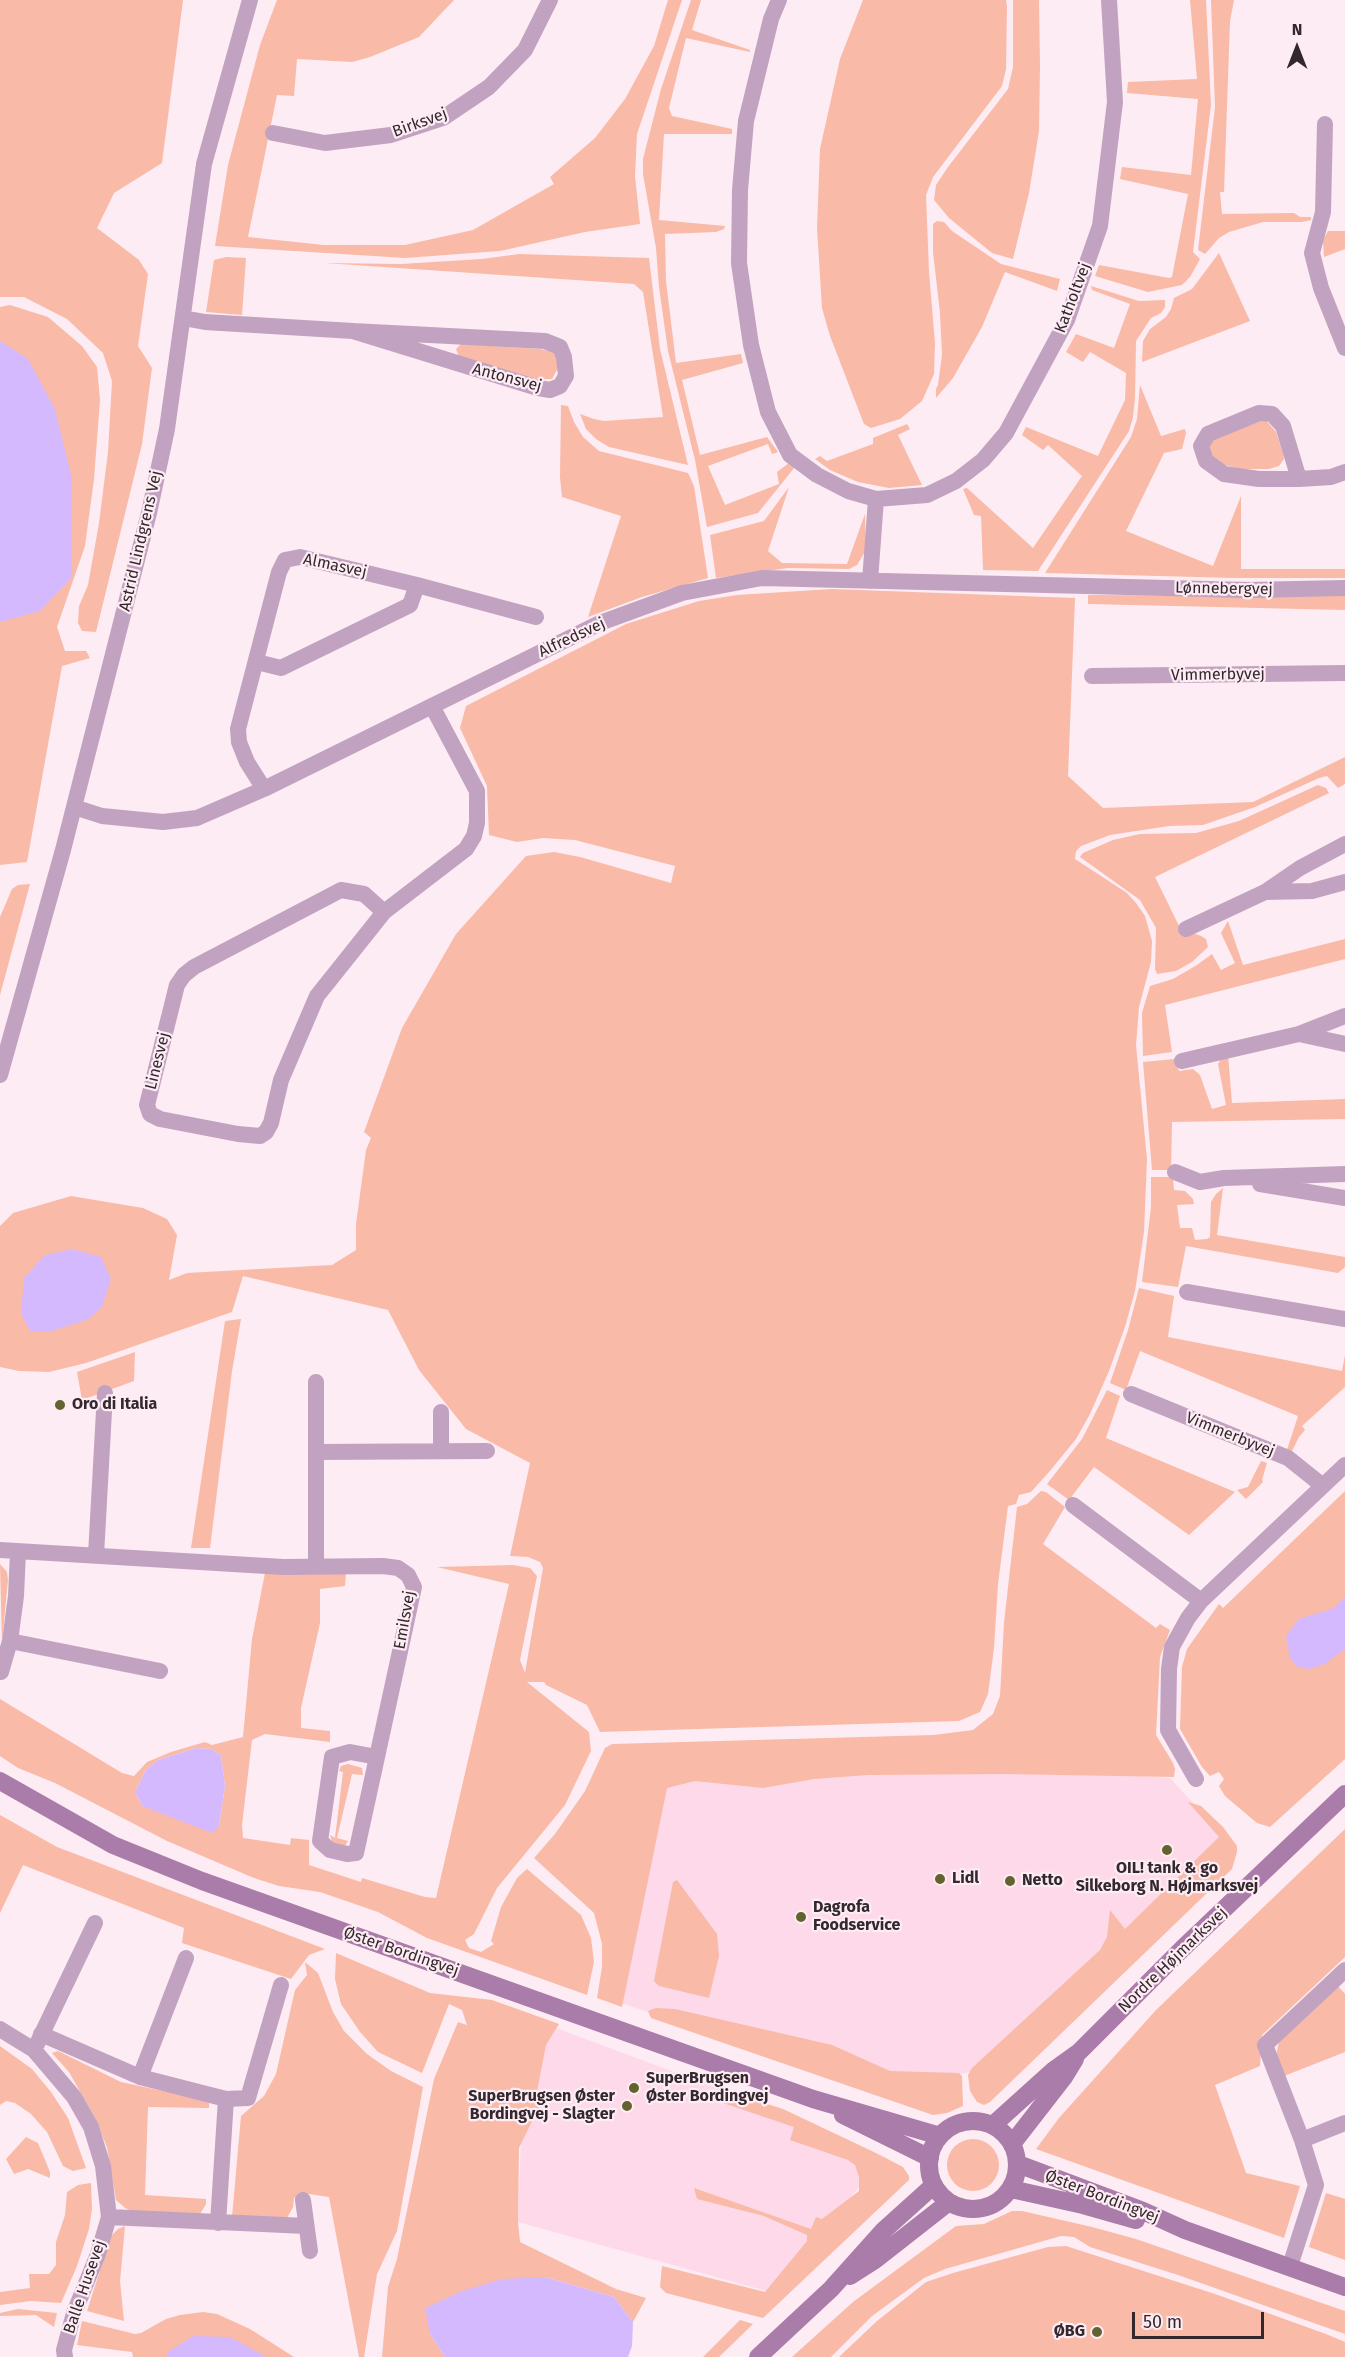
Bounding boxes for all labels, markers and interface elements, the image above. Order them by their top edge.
north arrow [1267,18,1327,78]
text: N [1292,20,1302,39]
street label: Birksvej [390,104,450,142]
street label: Katholtvej [1051,260,1095,336]
street label: Antonsvej [470,360,544,396]
street label: Astrid Lindgrens Vej [115,469,167,613]
street label: Almasvej [302,550,368,582]
street label: Lønnebergvej [1175,579,1273,599]
street label: Alfredsvej [536,614,608,662]
street label: Vimmerbyvej [1171,665,1265,685]
street label: Linesvej [142,1030,174,1092]
place label: Oro di Italia [72,1395,157,1415]
marker: Oro di Italia [53,1398,67,1412]
street label: Vimmerbyvej [1183,1408,1277,1462]
street label: Emilsvej [390,1589,420,1651]
marker: OIL! tank & go Silkeborg N. Højmarksvej [1160,1843,1174,1857]
place label: OIL! tank & go Silkeborg N. Højmarksvej [1076,1859,1258,1897]
place label: Lidl [952,1869,979,1889]
place label: Netto [1022,1871,1063,1891]
marker: Lidl [933,1872,947,1886]
marker: Netto [1003,1874,1017,1888]
place label: Dagrofa Foodservice [813,1898,900,1936]
street label: Nordre Højmarksvej [1115,1903,1231,2017]
marker: Dagrofa Foodservice [794,1910,808,1924]
street label: Øster Bordingvej [341,1923,461,1981]
place label: SuperBrugsen Øster Bordingvej [646,2069,768,2107]
marker: SuperBrugsen Øster Bordingvej [627,2081,641,2095]
place label: SuperBrugsen Øster Bordingvej - Slagter [468,2087,615,2125]
marker: SuperBrugsen Øster Bordingvej - Slagter [620,2099,634,2113]
street label: Øster Bordingvej [1042,2166,1162,2228]
street label: Balle Husevej [60,2238,110,2336]
scale bar [1135,2300,1267,2338]
text: 50 m [1143,2311,1182,2333]
place label: ØBG [1054,2322,1085,2342]
marker: ØBG [1090,2325,1104,2339]

